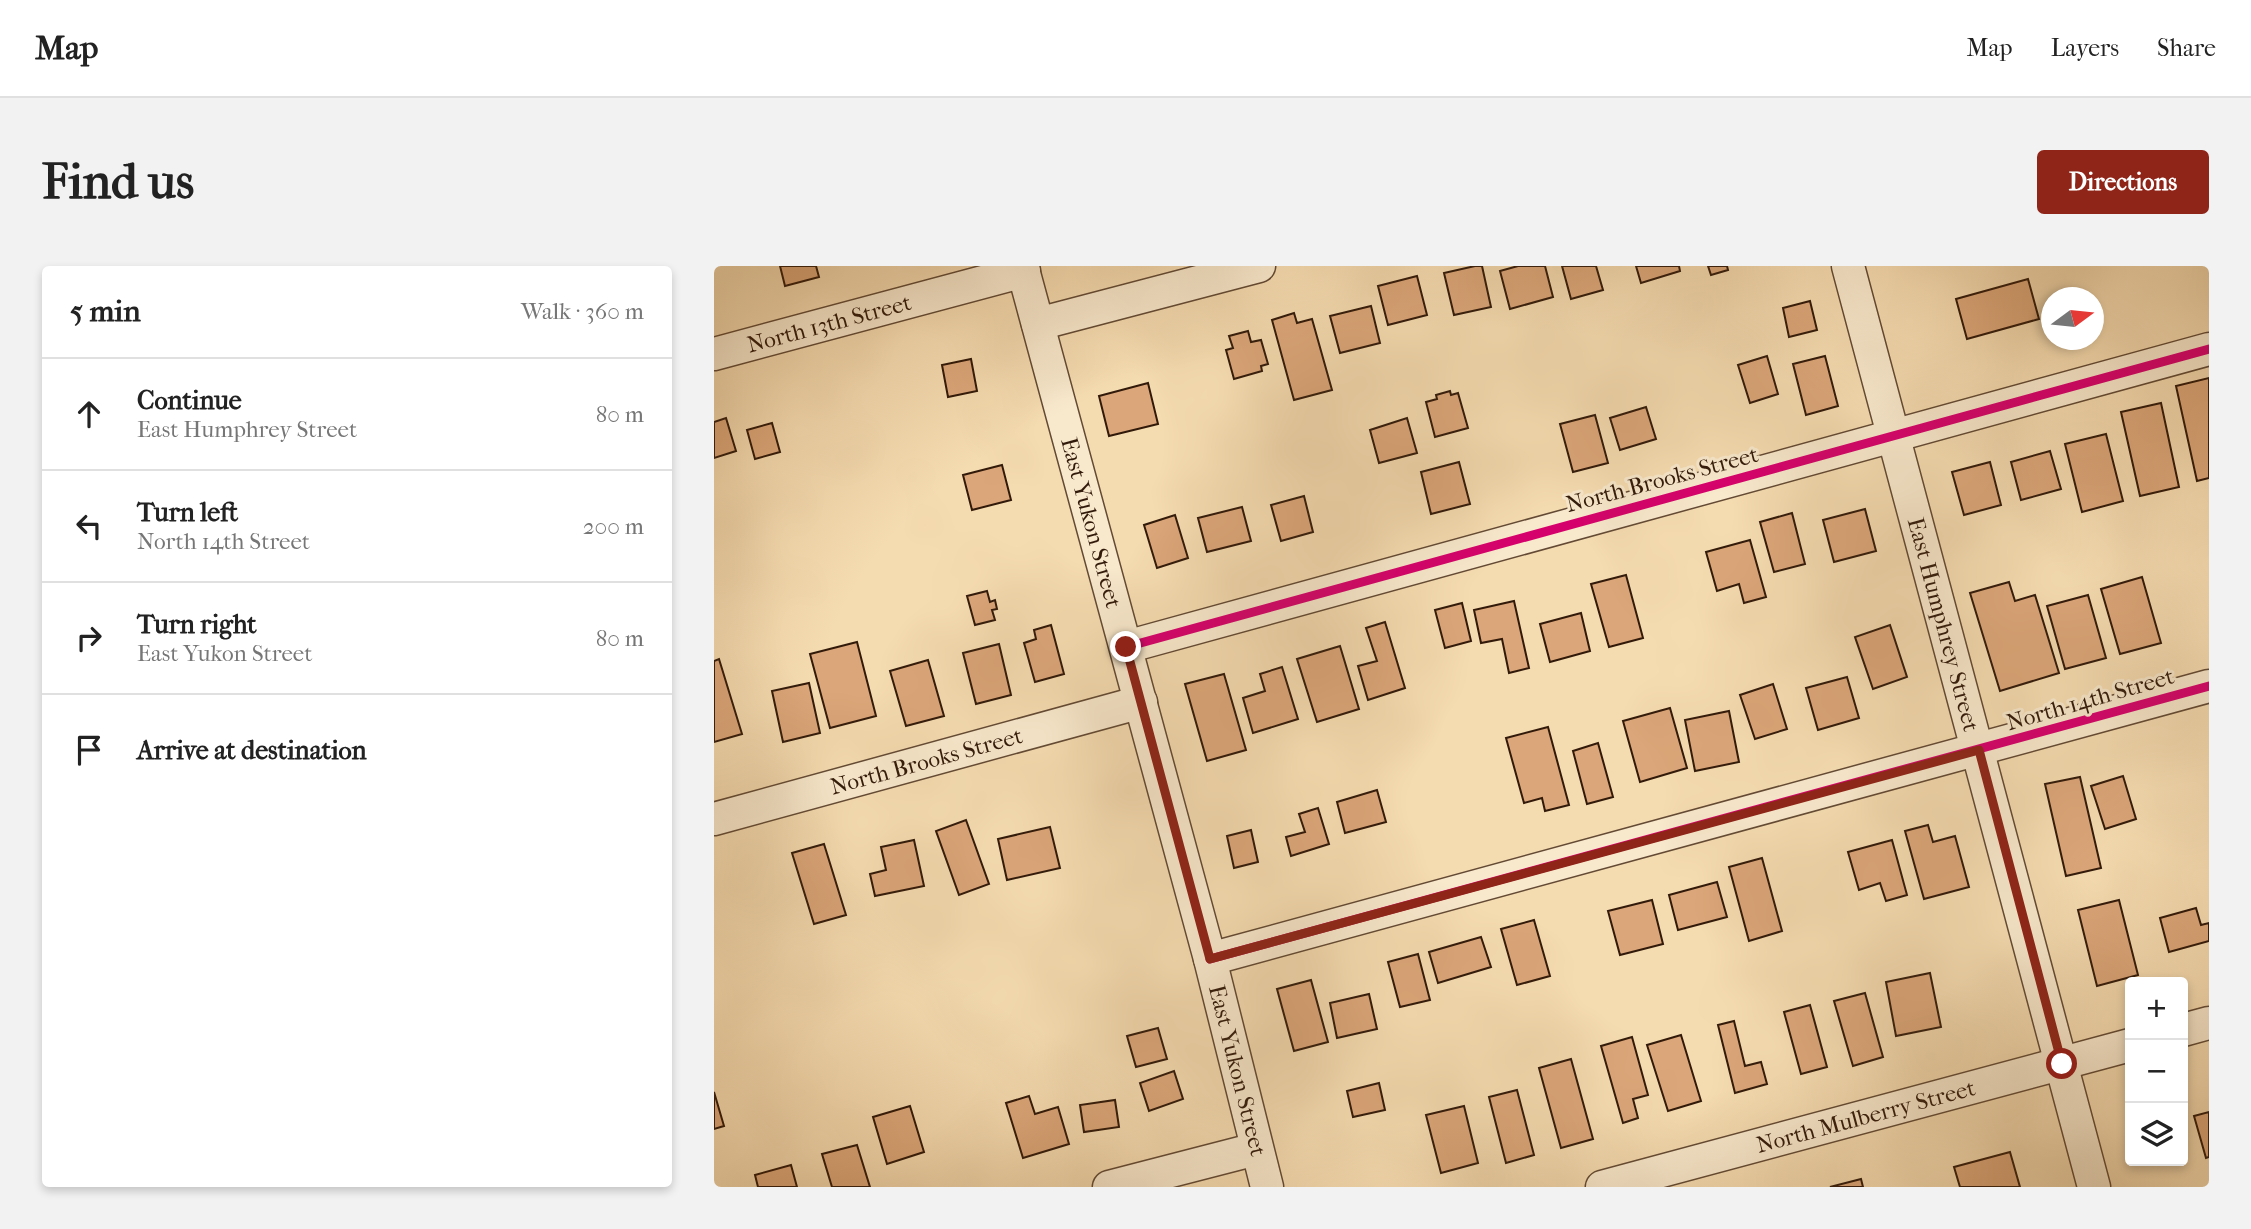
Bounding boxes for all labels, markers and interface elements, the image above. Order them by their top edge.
text: Map [35,29,98,68]
text: Map [1967,34,2013,62]
text: Layers [2051,34,2119,62]
text: Share [2157,34,2216,62]
button: Directions [2037,150,2209,214]
text: Find us [42,153,194,211]
north arrow [2041,287,2104,350]
street label: North 13th Street [744,289,914,359]
text: 5 min [70,294,141,329]
text: Walk · 360 m [521,298,644,325]
text: Continue [137,385,242,416]
icon: ahead [70,395,108,433]
text: 80 m [596,401,644,428]
text: East Humphrey Street [137,416,357,443]
street label: East Yukon Street [1055,435,1127,611]
street label: North Brooks Street [1563,441,1761,518]
text: Turn left [137,497,238,528]
icon: left [70,507,108,545]
text: 200 m [583,513,644,540]
street label: East Humphrey Street [1902,515,1985,734]
text: North 14th Street [137,528,310,555]
text: Turn right [137,609,257,640]
icon: right [70,619,108,657]
text: 80 m [596,625,644,652]
route end [1110,631,1141,662]
text: East Yukon Street [137,640,312,667]
street label: North 14th Street [2003,663,2177,736]
street label: North Brooks Street [827,722,1026,801]
icon: arrive [70,731,108,769]
text: Arrive at destination [137,735,367,766]
map controls [2125,977,2188,1166]
button: + [2125,977,2188,1040]
street label: East Yukon Street [1203,982,1272,1159]
button: − [2125,1040,2188,1103]
route start [2046,1048,2077,1079]
street label: North Mulberry Street [1753,1074,1978,1159]
button: layers [2125,1103,2188,1166]

